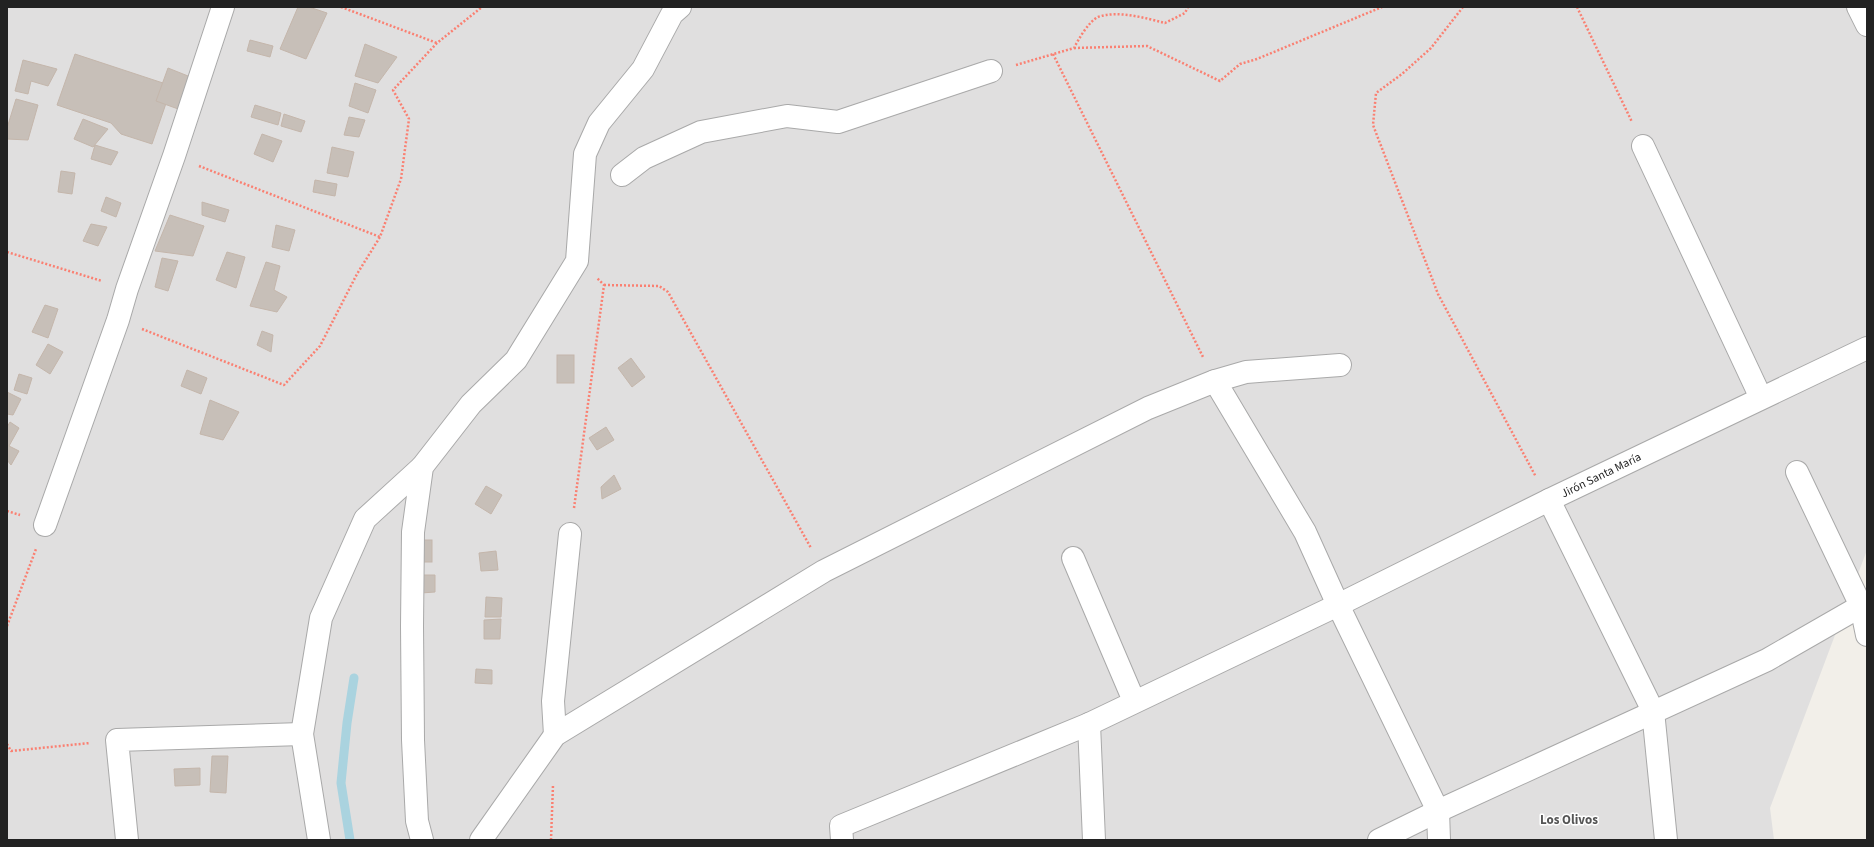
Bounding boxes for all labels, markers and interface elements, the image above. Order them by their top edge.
street label: Jirón Santa María [1558,449,1644,502]
district label: Los Olivos [1540,811,1598,829]

